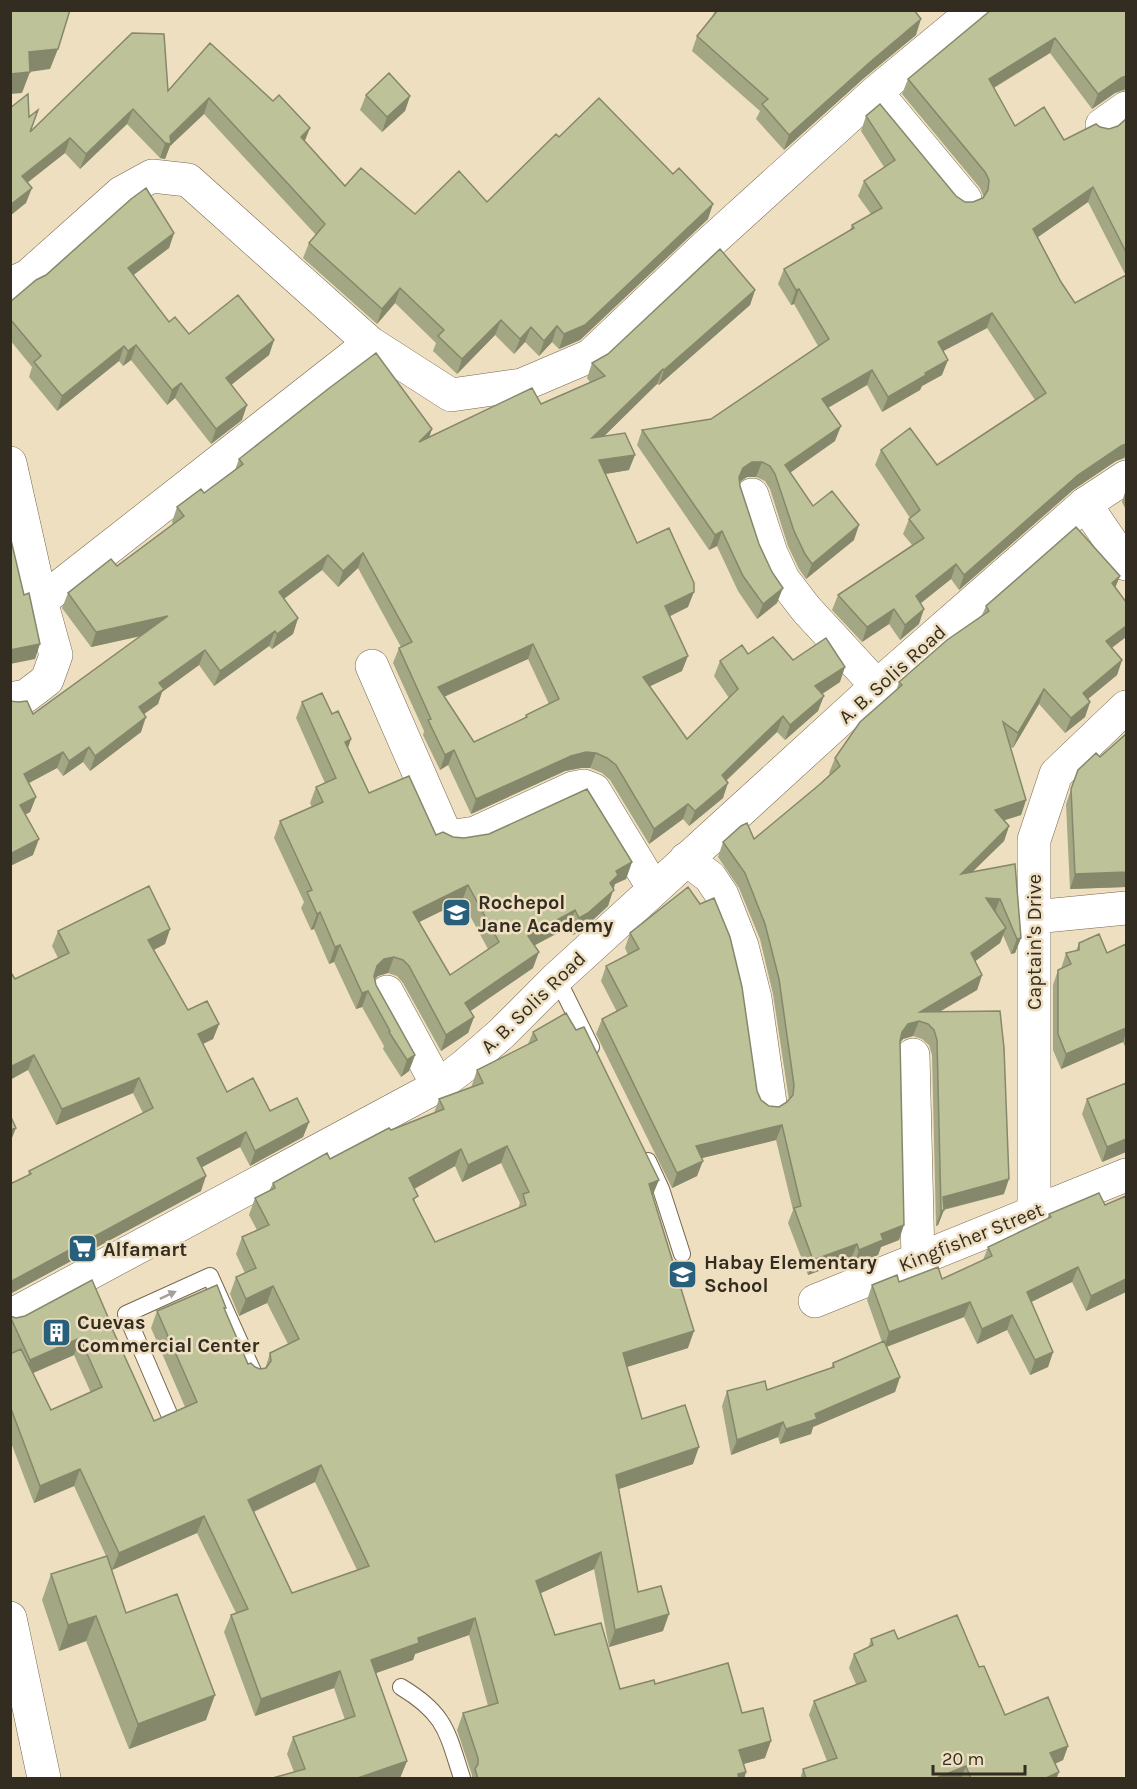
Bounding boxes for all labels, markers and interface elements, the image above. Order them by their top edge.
street label: A. B. Solis Road [834,620,951,729]
street label: Captain's Drive [1023,874,1046,1010]
place label: Rochepol Jane Academy [478,891,613,937]
school or university icon: Rochepol Jane Academy [441,897,473,929]
street label: A. B. Solis Road [476,947,590,1058]
street label: Kingfisher Street [895,1198,1047,1277]
supermarket icon: Alfamart [66,1233,98,1265]
place label: Alfamart [103,1238,187,1261]
place label: Habay Elementary School [704,1251,877,1297]
school or university icon: Habay Elementary School [667,1258,699,1290]
one-way arrow [159,1290,177,1300]
place label: Cuevas Commercial Center [77,1311,260,1357]
building icon: Cuevas Commercial Center [40,1317,72,1349]
scale bar [933,1738,1024,1776]
text: 20 m [942,1748,984,1770]

